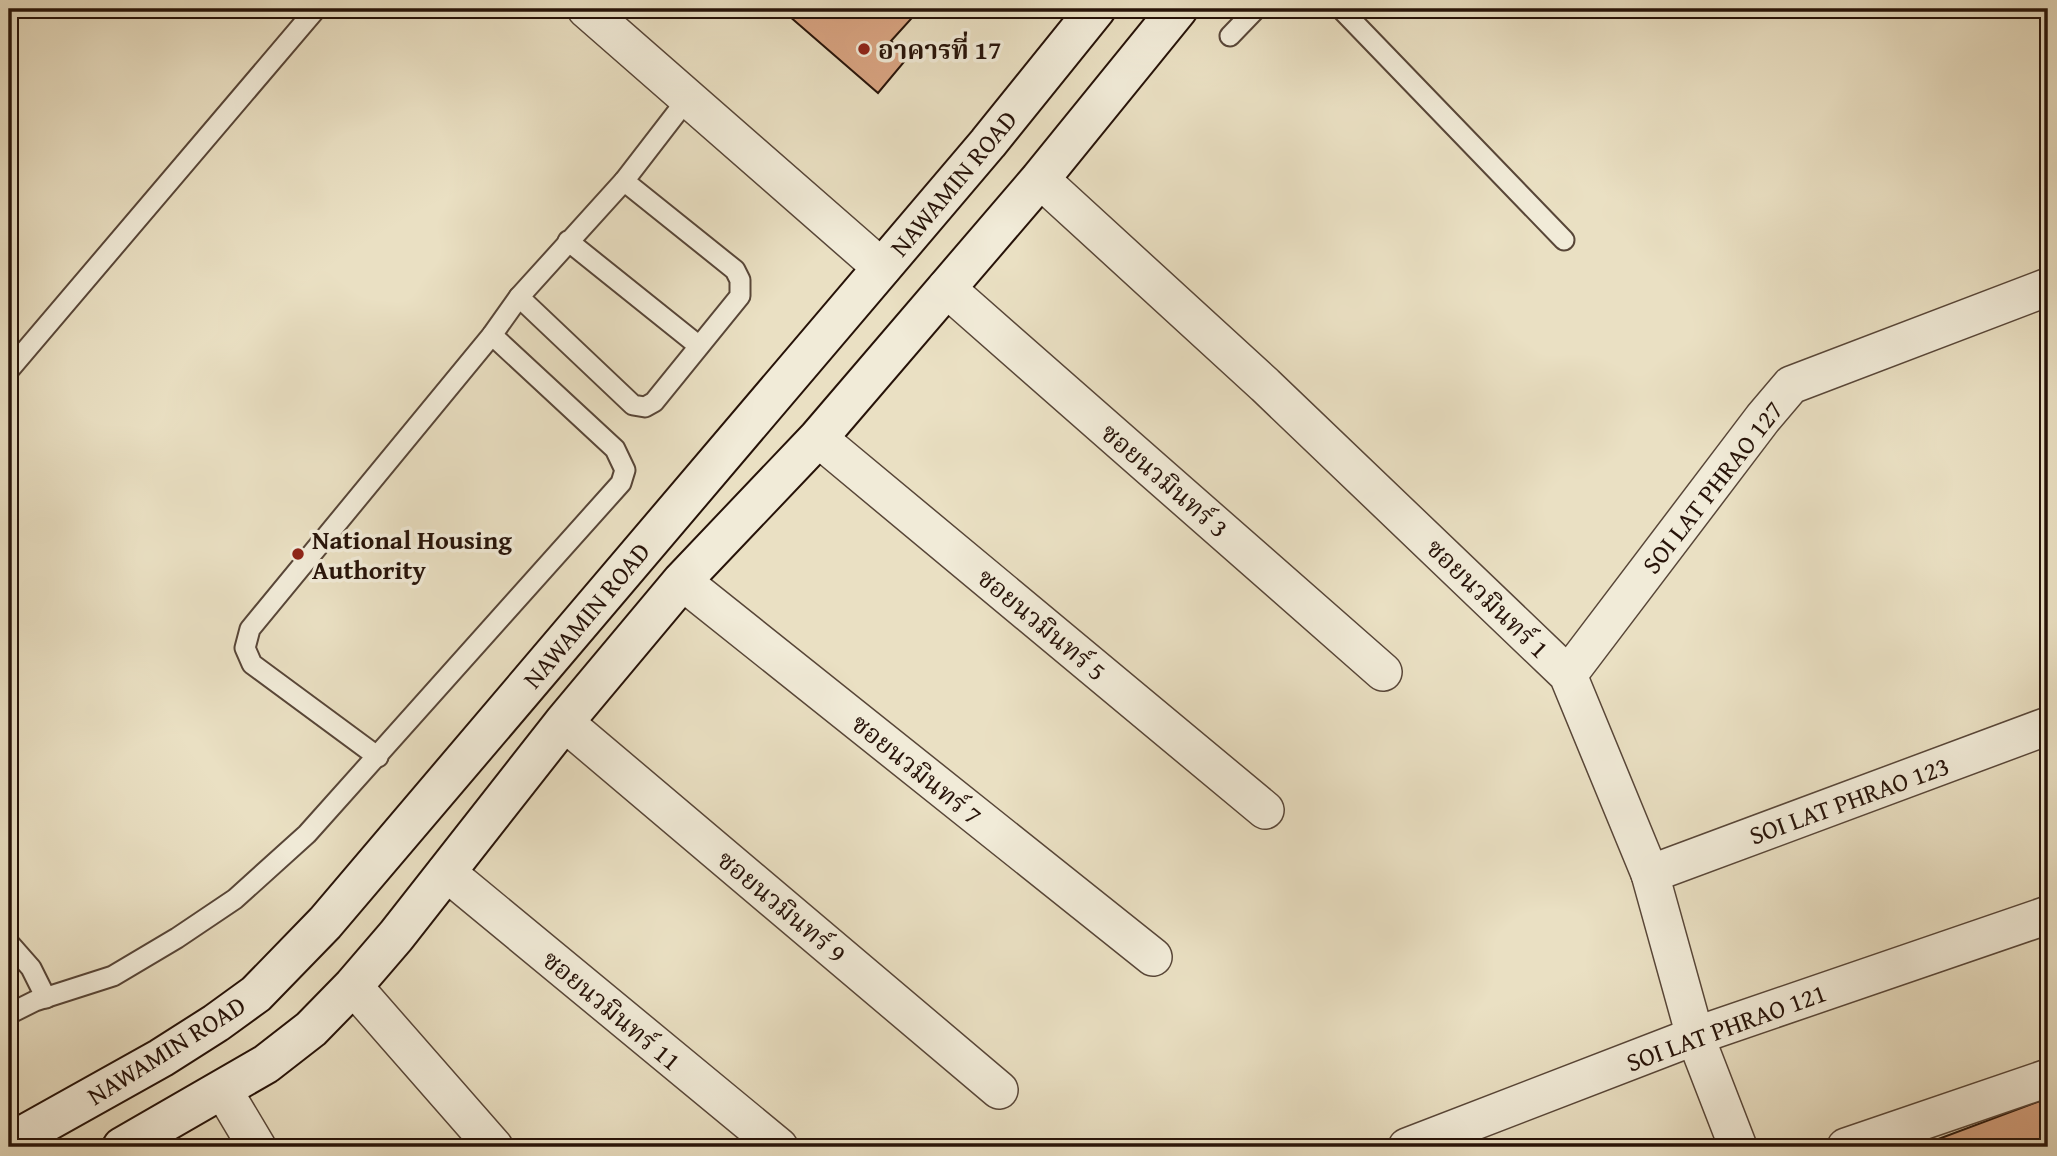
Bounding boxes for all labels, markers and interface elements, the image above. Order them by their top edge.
place label: อาคารที่ 17 [878,30,1001,69]
marker: อาคารที่ 17 [856,41,872,57]
street label: NAWAMIN ROAD [880,101,1026,265]
street label: SOI LAT PHRAO 127 [1632,392,1792,582]
street label: ซอยนวมินทร์ 3 [1092,413,1238,547]
place label: National Housing Authority [312,520,512,589]
street label: ซอยนวมินทร์ 1 [1418,529,1558,667]
street label: NAWAMIN ROAD [513,533,659,697]
marker: National Housing Authority [290,546,306,562]
street label: ซอยนวมินทร์ 5 [969,558,1115,690]
street label: ซอยนวมินทร์ 7 [843,704,991,834]
street label: SOI LAT PHRAO 123 [1744,746,1954,854]
street label: ซอยนวมินทร์ 9 [709,840,855,972]
street label: ซอยนวมินทร์ 11 [534,940,690,1080]
street label: SOI LAT PHRAO 121 [1621,973,1831,1081]
street label: NAWAMIN ROAD [79,986,253,1114]

